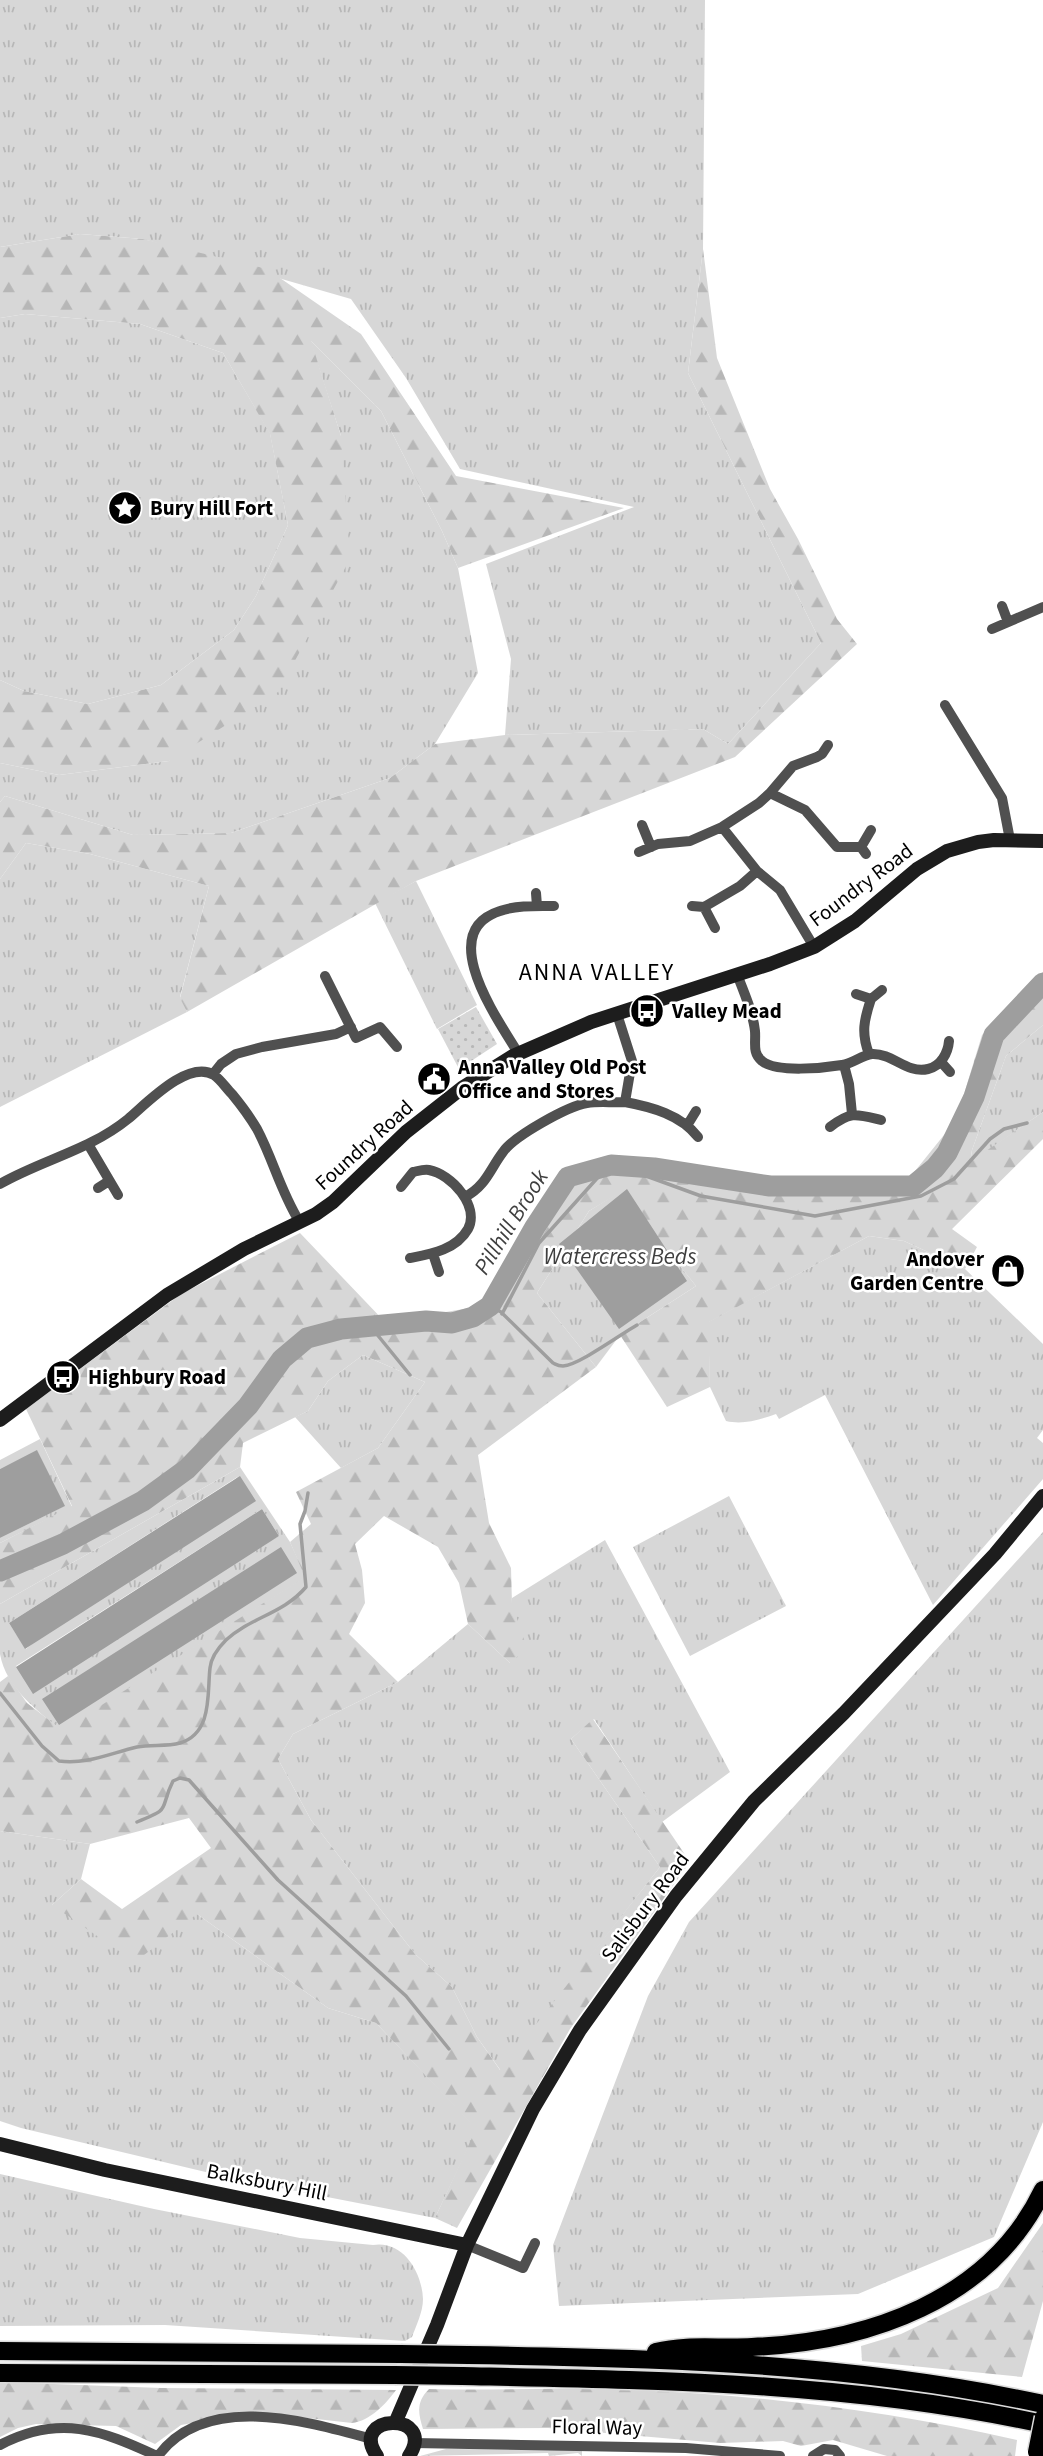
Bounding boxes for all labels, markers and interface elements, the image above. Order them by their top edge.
place icon: Bury Hill Fort [106,489,144,527]
place label: Bury Hill Fort [150,493,273,523]
street label: Foundry Road [803,836,919,934]
district label: ANNA VALLEY [519,955,675,990]
bus stop icon: Valley Mead [628,992,666,1030]
place label: Valley Mead [671,996,782,1026]
place label: Anna Valley Old Post Office and Stores [457,1052,646,1106]
public building icon: Anna Valley Old Post Office and Stores [415,1060,453,1098]
street label: Foundry Road [308,1093,420,1197]
water label: Pillhill Brook [466,1162,557,1281]
water label: Watercress Beds [544,1240,696,1273]
place label: Andover Garden Centre [850,1244,985,1298]
shop icon: Andover Garden Centre [989,1252,1027,1290]
bus stop icon: Highbury Road [44,1358,82,1396]
place label: Highbury Road [88,1362,226,1392]
street label: Salisbury Road [594,1846,696,1968]
street label: Balksbury Hill [204,2156,330,2208]
street label: Floral Way [551,2411,643,2443]

